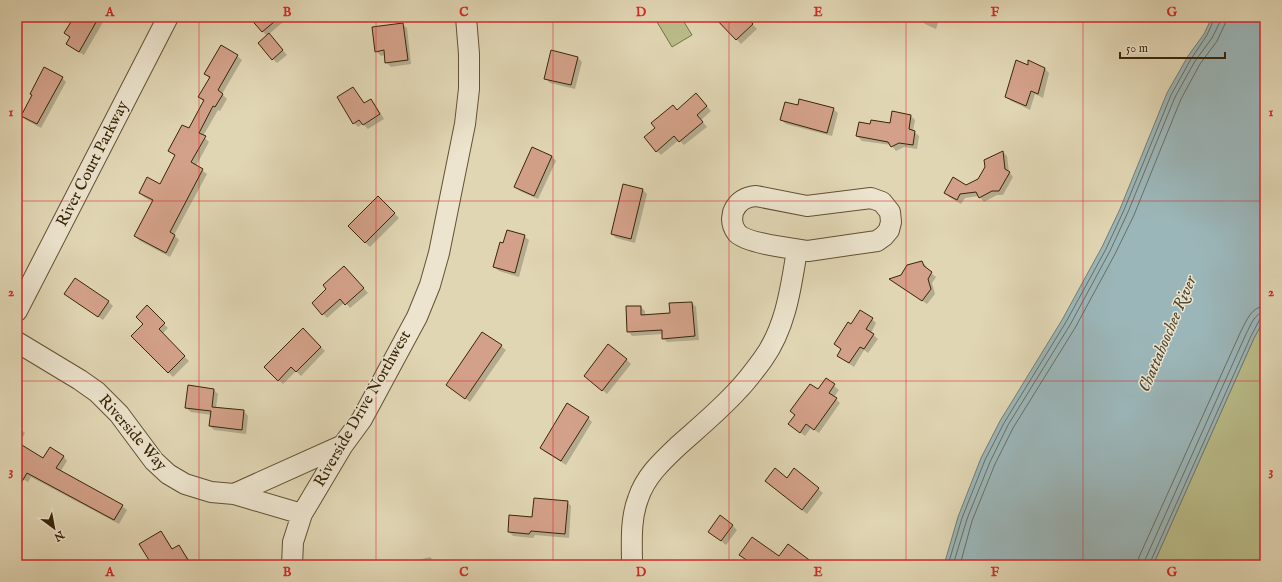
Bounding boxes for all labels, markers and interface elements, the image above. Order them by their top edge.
text: A [105,4,116,21]
text: B [283,4,292,21]
text: C [459,4,469,21]
text: D [636,4,647,21]
text: E [813,4,823,21]
text: F [991,4,1000,21]
text: G [1167,4,1178,21]
scale bar [1120,34,1225,60]
text: 50 m [1126,41,1148,56]
street label: River Court Parkway [53,98,133,230]
text: 1 [9,104,14,121]
text: 1 [1269,104,1274,121]
water label: Chattahoochee River [1134,272,1202,395]
text: 2 [8,284,14,301]
text: 2 [1268,284,1274,301]
street label: Riverside Drive Northwest [310,327,416,491]
street label: Riverside Way [93,391,171,475]
text: 3 [9,463,14,480]
text: 3 [1269,463,1274,480]
north arrow [34,508,74,548]
text: N [51,527,67,544]
text: A [105,564,116,581]
text: B [283,564,292,581]
text: C [459,564,469,581]
text: D [636,564,647,581]
text: E [813,564,823,581]
text: F [991,564,1000,581]
text: G [1167,564,1178,581]

